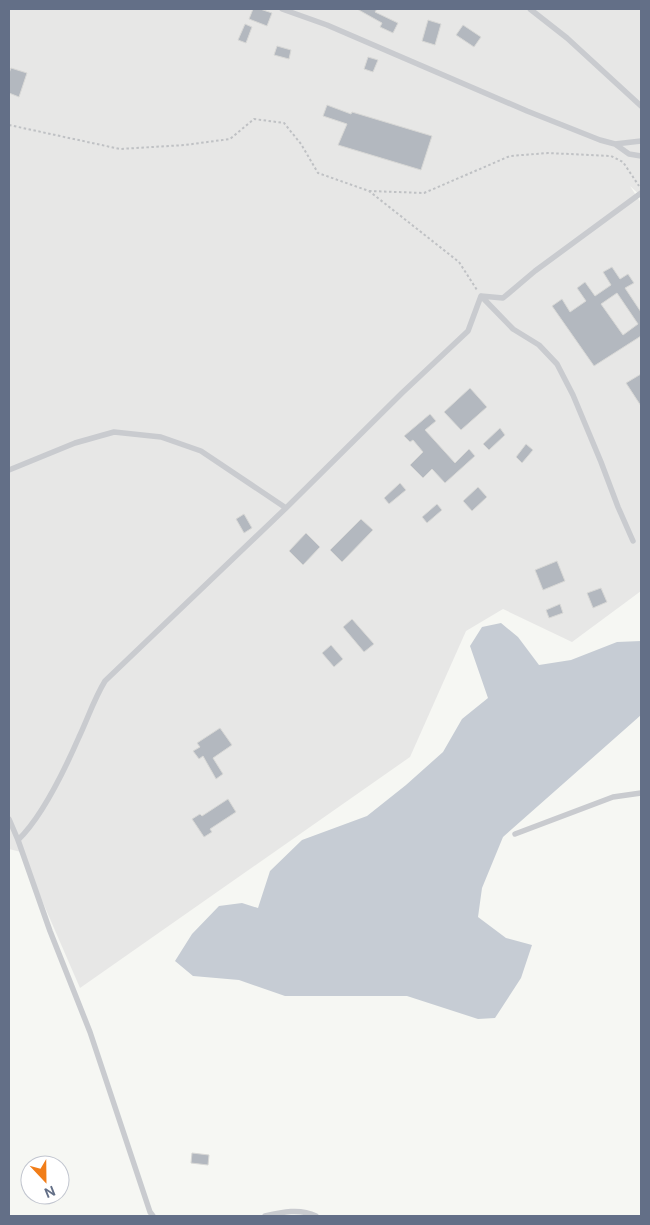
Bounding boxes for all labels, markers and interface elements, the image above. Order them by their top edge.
north arrow [20,1155,70,1205]
text: N [42,1182,58,1202]

